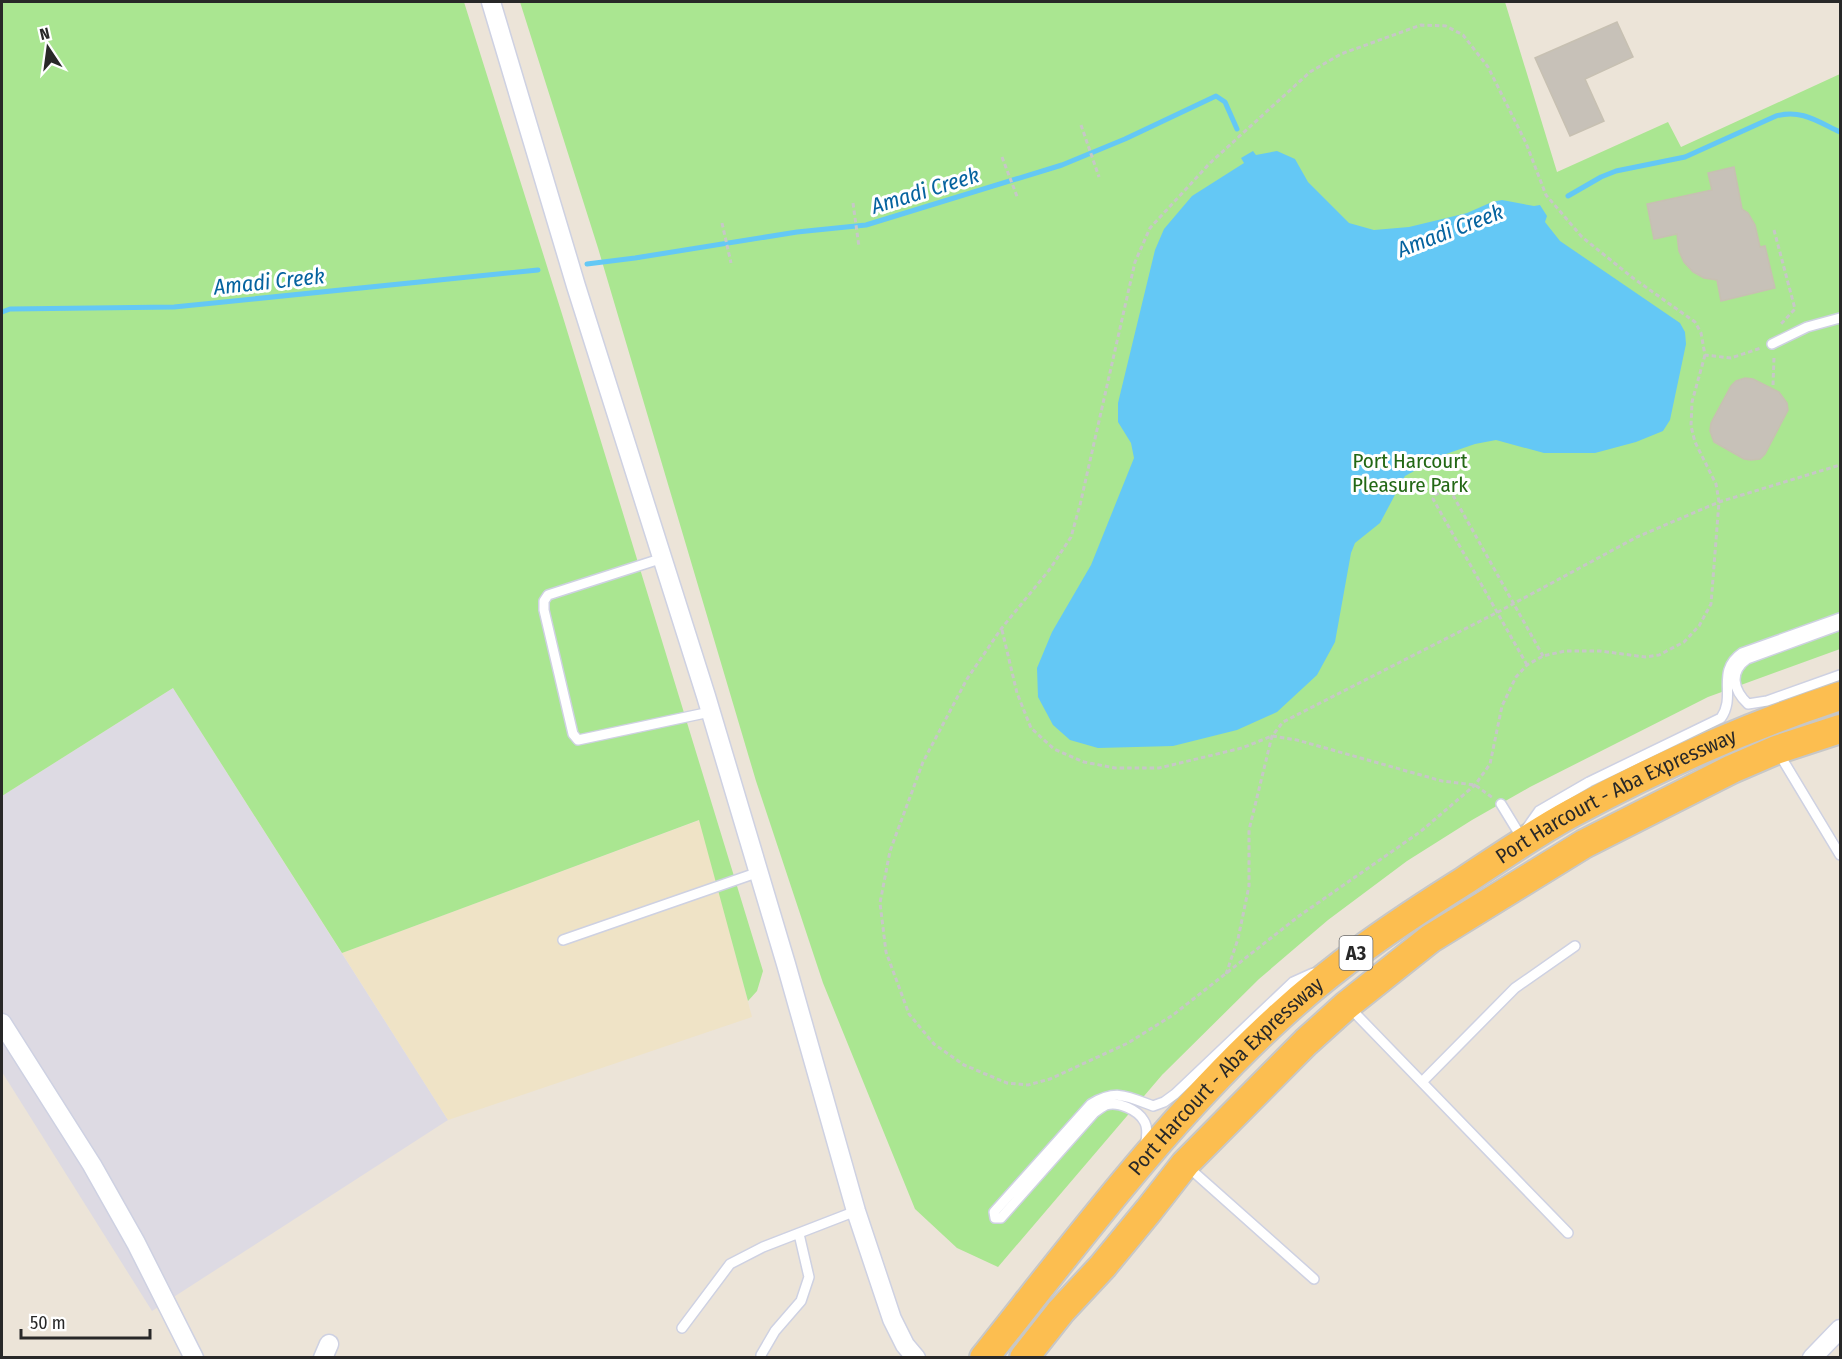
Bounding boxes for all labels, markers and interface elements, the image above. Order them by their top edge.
north arrow [18,18,78,78]
text: N [38,24,52,44]
water label: Amadi Creek [867,161,982,220]
water label: Amadi Creek [1392,198,1507,263]
water label: Amadi Creek [211,262,326,301]
park label: Port Harcourt Pleasure Park [1352,448,1468,498]
street label: Port Harcourt - Aba Expressway [1491,723,1741,869]
road number: A3 [1340,936,1372,970]
street label: Port Harcourt - Aba Expressway [1123,971,1329,1181]
scale bar [21,1302,150,1340]
text: 50 m [30,1312,66,1334]

